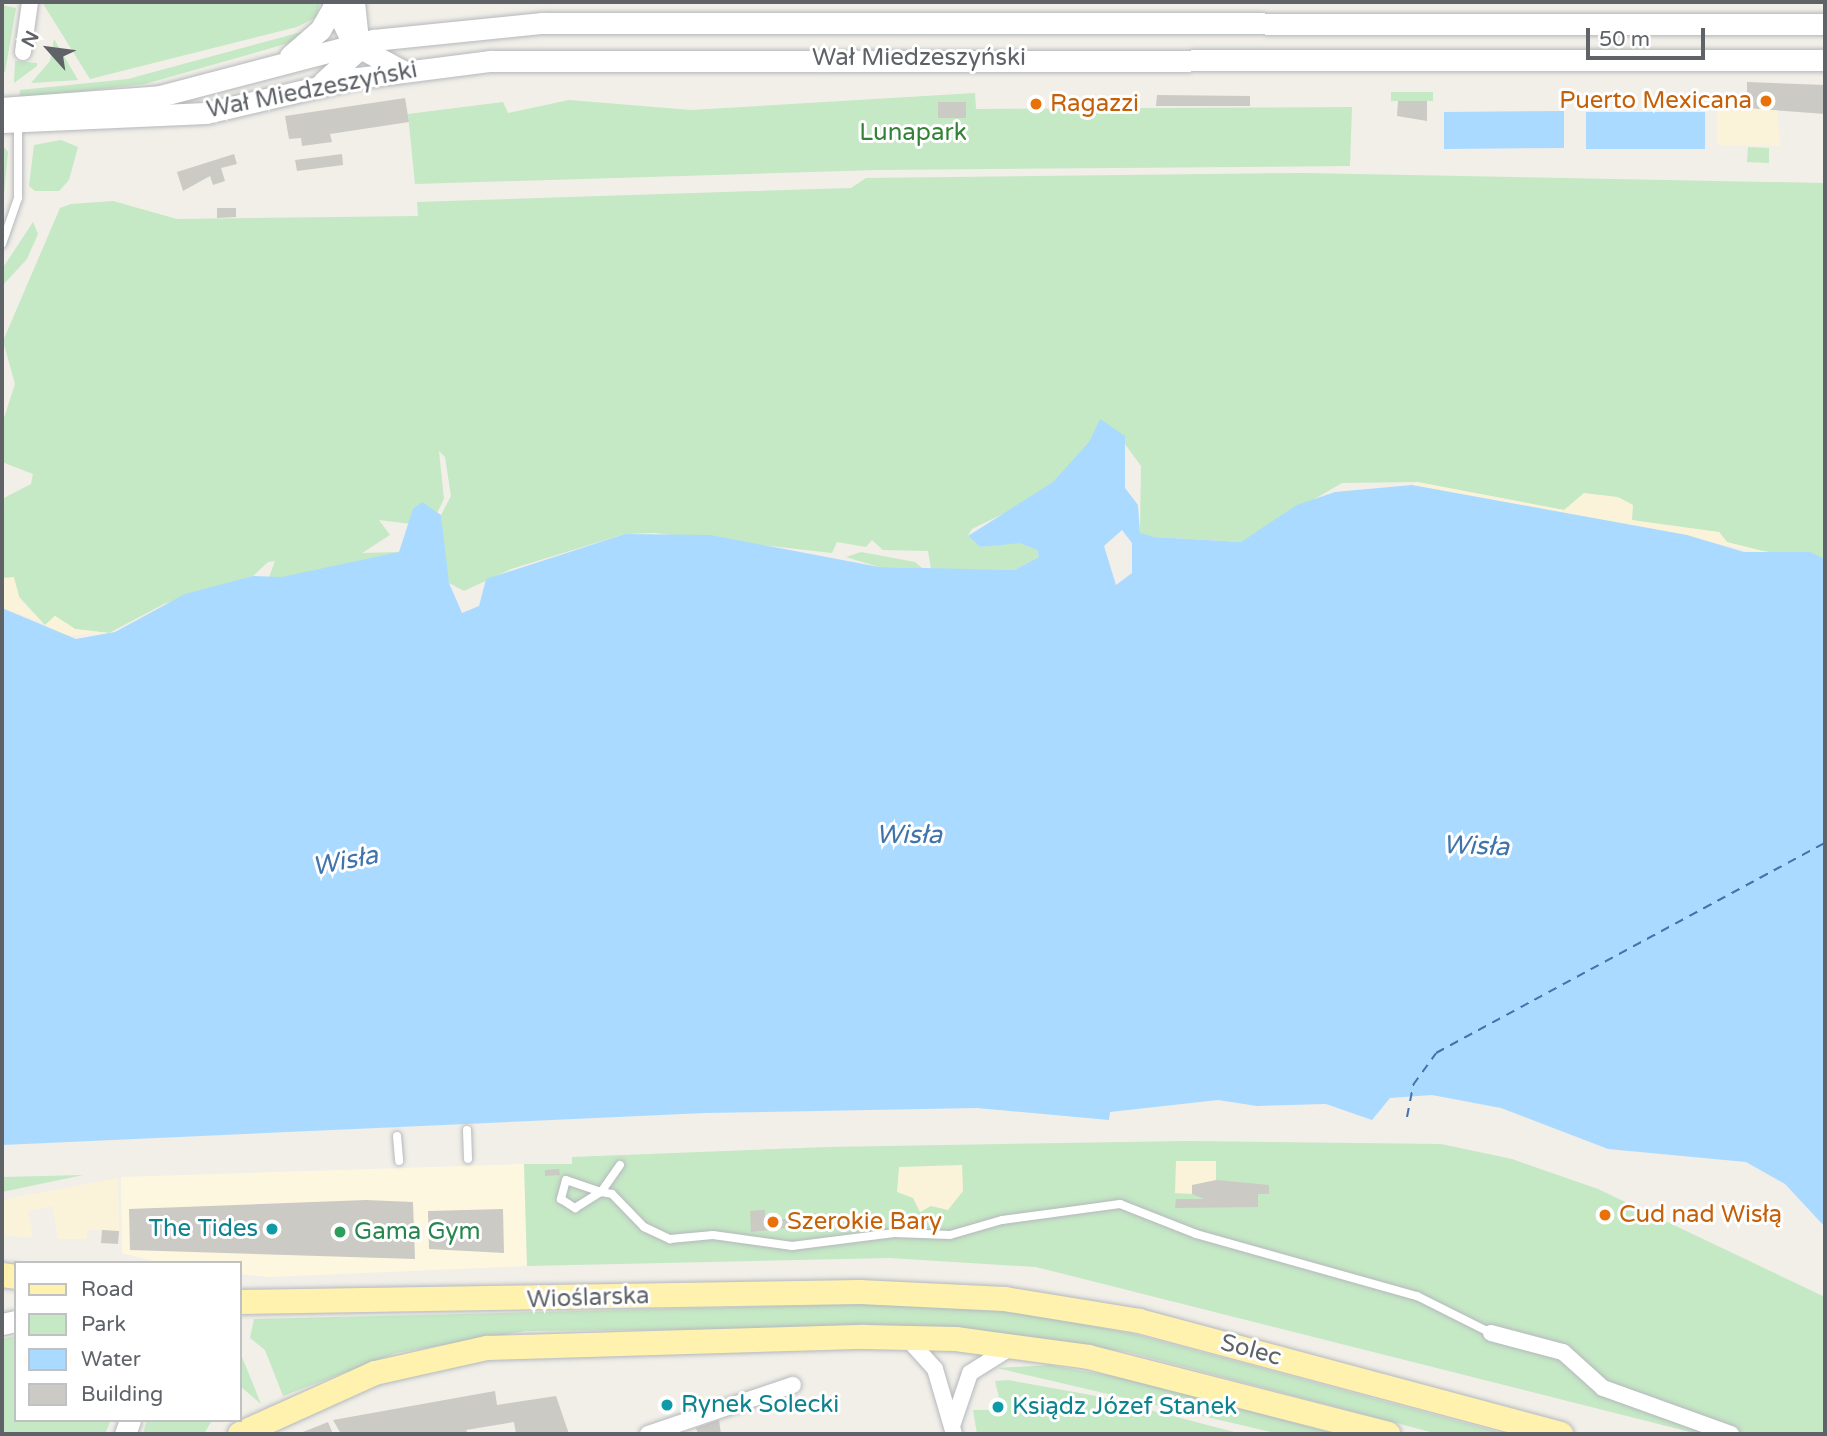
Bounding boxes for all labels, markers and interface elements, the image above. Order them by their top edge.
north arrow [14,14,84,84]
scale bar [1589,14,1708,58]
text: N [17,27,44,51]
text: 50 m [1599,27,1650,52]
street label: Wał Miedzeszyński [812,44,1026,72]
street label: Wał Miedzeszyński [204,55,420,125]
place label: Puerto Mexicana [1559,87,1752,115]
place label: Ragazzi [1050,90,1139,118]
marker: Puerto Mexicana [1758,93,1774,109]
marker: Ragazzi [1028,96,1044,112]
park label: Lunapark [859,119,967,147]
water label: Wisła [876,819,942,851]
water label: Wisła [1442,829,1510,863]
water label: Wisła [309,839,381,883]
place label: Cud nad Wisłą [1619,1201,1782,1229]
marker: Cud nad Wisłą [1597,1207,1613,1223]
place label: Szerokie Bary [787,1208,942,1236]
marker: Szerokie Bary [765,1214,781,1230]
place label: The Tides [148,1215,258,1243]
place label: Gama Gym [354,1218,481,1246]
marker: The Tides [264,1221,280,1237]
marker: Gama Gym [332,1224,348,1240]
legend [14,1261,242,1422]
text: Road [81,1277,134,1302]
street label: Wioślarska [526,1281,650,1315]
text: Park [81,1312,126,1337]
street label: Solec [1217,1328,1285,1372]
text: Water [81,1347,141,1372]
text: Building [81,1382,163,1407]
place label: Rynek Solecki [681,1391,839,1419]
place label: Ksiądz Józef Stanek [1012,1393,1237,1421]
marker: Rynek Solecki [659,1397,675,1413]
marker: Ksiądz Józef Stanek [990,1399,1006,1415]

